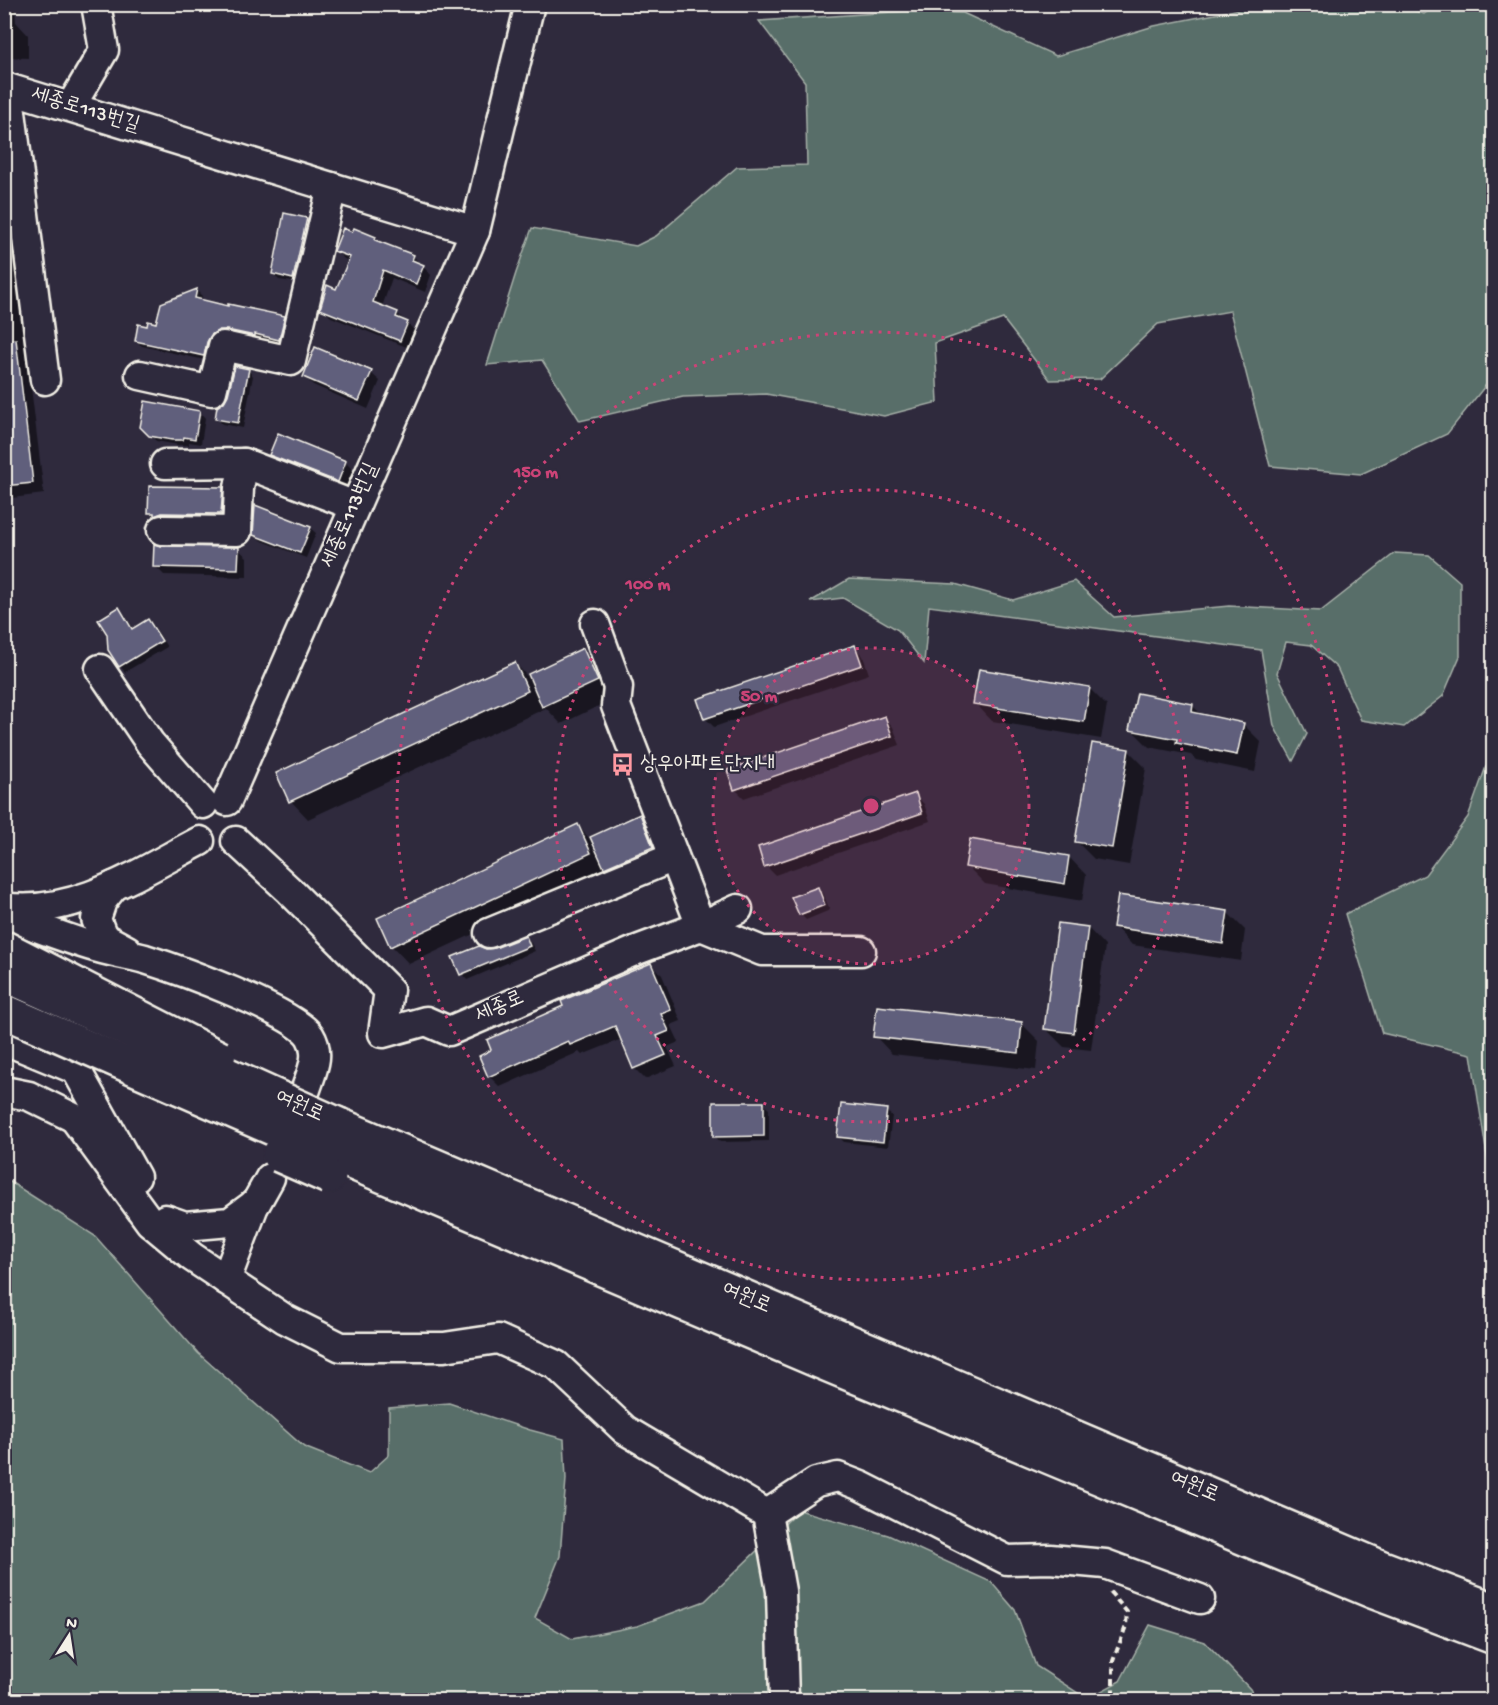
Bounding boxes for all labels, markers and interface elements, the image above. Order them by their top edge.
street label: 세종로113번길 [28,83,142,139]
street label: 세종로113번길 [317,460,385,572]
text: 150 m [513,463,558,484]
text: 100 m [625,575,671,596]
text: 50 m [741,687,778,708]
bus stop icon: 상우아파트단지내 [609,752,635,778]
place label: 상우아파트단지내 [640,753,775,778]
centre of rings [861,796,881,816]
street label: 세종로 [472,986,528,1030]
street label: 여원로 [271,1085,327,1129]
street label: 여원로 [718,1278,774,1320]
street label: 여원로 [1166,1467,1222,1509]
north arrow [39,1606,99,1666]
text: N [64,1614,79,1635]

